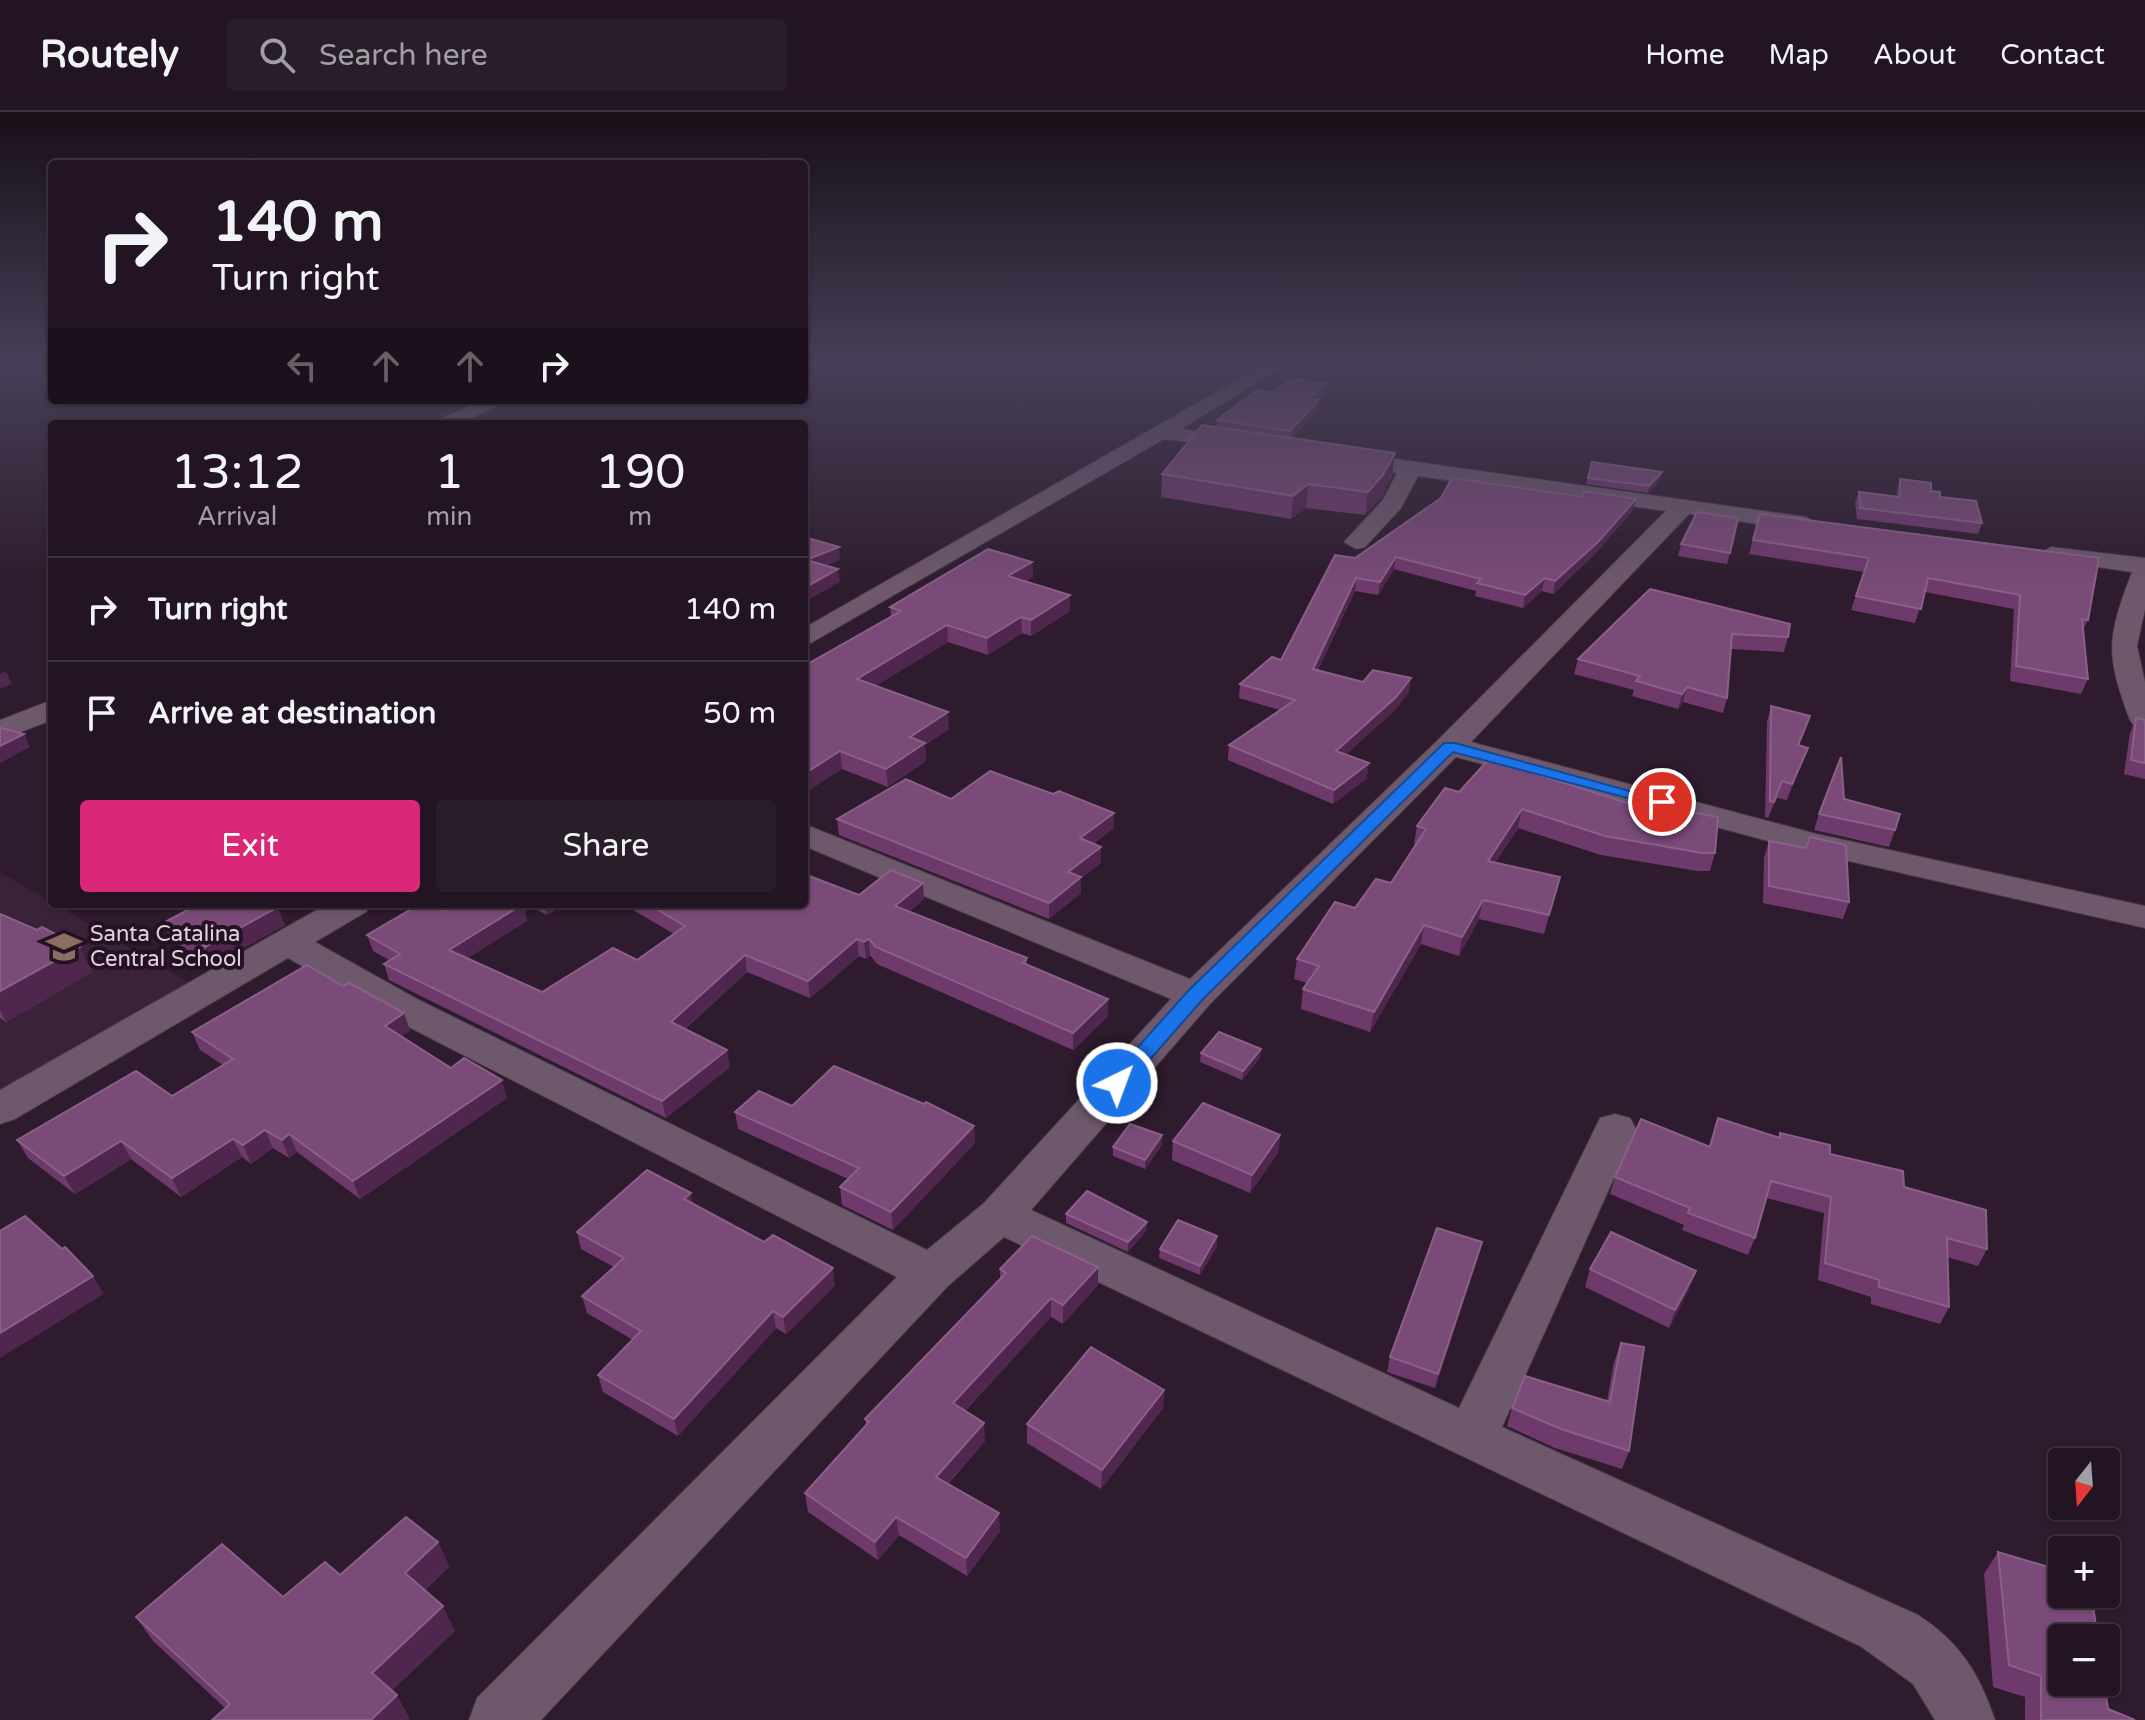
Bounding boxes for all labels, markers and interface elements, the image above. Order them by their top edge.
search box [227,19,787,91]
text: Routely [40,32,179,78]
icon: search [255,33,299,77]
text: Search here [319,37,488,74]
text: Home [1645,38,1725,72]
text: Map [1769,38,1829,72]
text: About [1873,38,1956,72]
text: Contact [2000,38,2105,72]
text: 140 m [212,189,383,256]
icon: right [80,192,184,296]
text: Turn right [212,257,379,300]
icon: left [280,344,324,388]
icon: ahead [364,344,408,388]
icon: ahead [448,344,492,388]
icon: right [532,344,576,388]
text: 13:12 [171,444,304,502]
text: 1 [434,444,464,502]
text: 190 [595,444,685,502]
text: Arrival [197,501,277,532]
text: min [426,501,472,532]
text: m [628,501,652,532]
icon: right [80,587,124,631]
text: Turn right [148,591,288,628]
text: 140 m [684,591,776,628]
icon: arrive [80,691,124,735]
text: Arrive at destination [148,695,436,732]
text: 50 m [703,695,776,732]
pin [1628,768,1696,836]
icon: arrive [1640,780,1684,824]
button: Exit [80,800,420,892]
button: Share [436,800,776,892]
place label: Santa Catalina Central School [90,921,242,972]
school or university icon: Santa Catalina Central School [45,928,83,966]
position arrow [1075,1041,1159,1125]
north arrow [2048,1448,2120,1520]
map controls [2048,1448,2120,1696]
button: + [2048,1536,2120,1608]
button: − [2048,1624,2120,1696]

